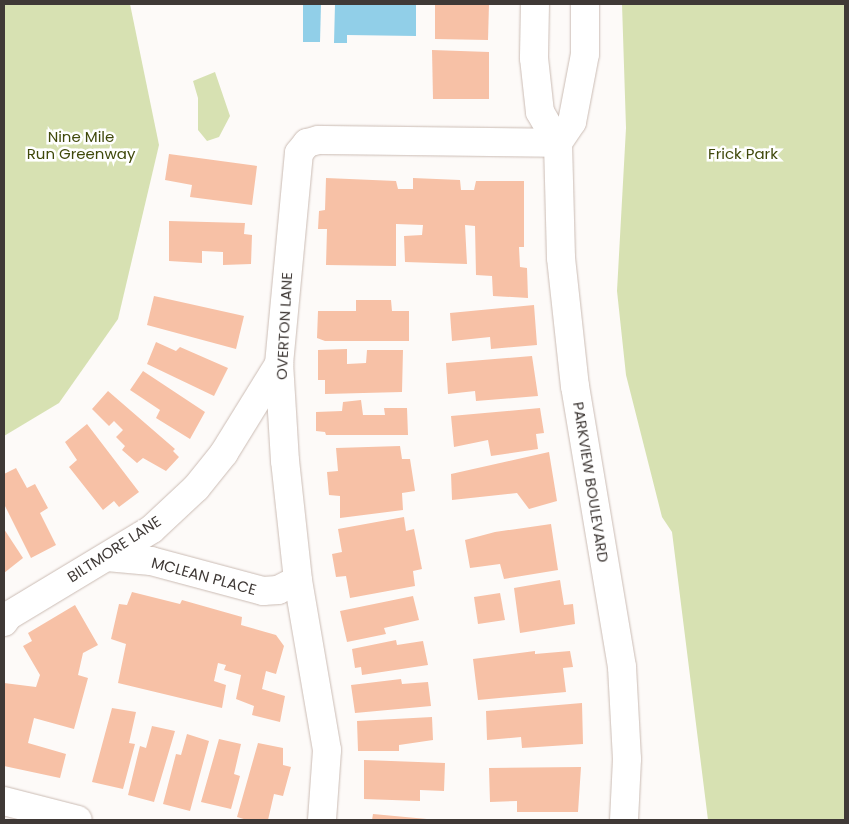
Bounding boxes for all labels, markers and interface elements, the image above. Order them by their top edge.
park label: Nine Mile Run Greenway [27,127,135,162]
park label: Frick Park [708,145,778,163]
street label: OVERTON LANE [272,272,296,380]
street label: PARKVIEW BOULEVARD [569,400,613,564]
street label: BILTMORE LANE [64,512,164,586]
street label: MCLEAN PLACE [150,553,258,599]

